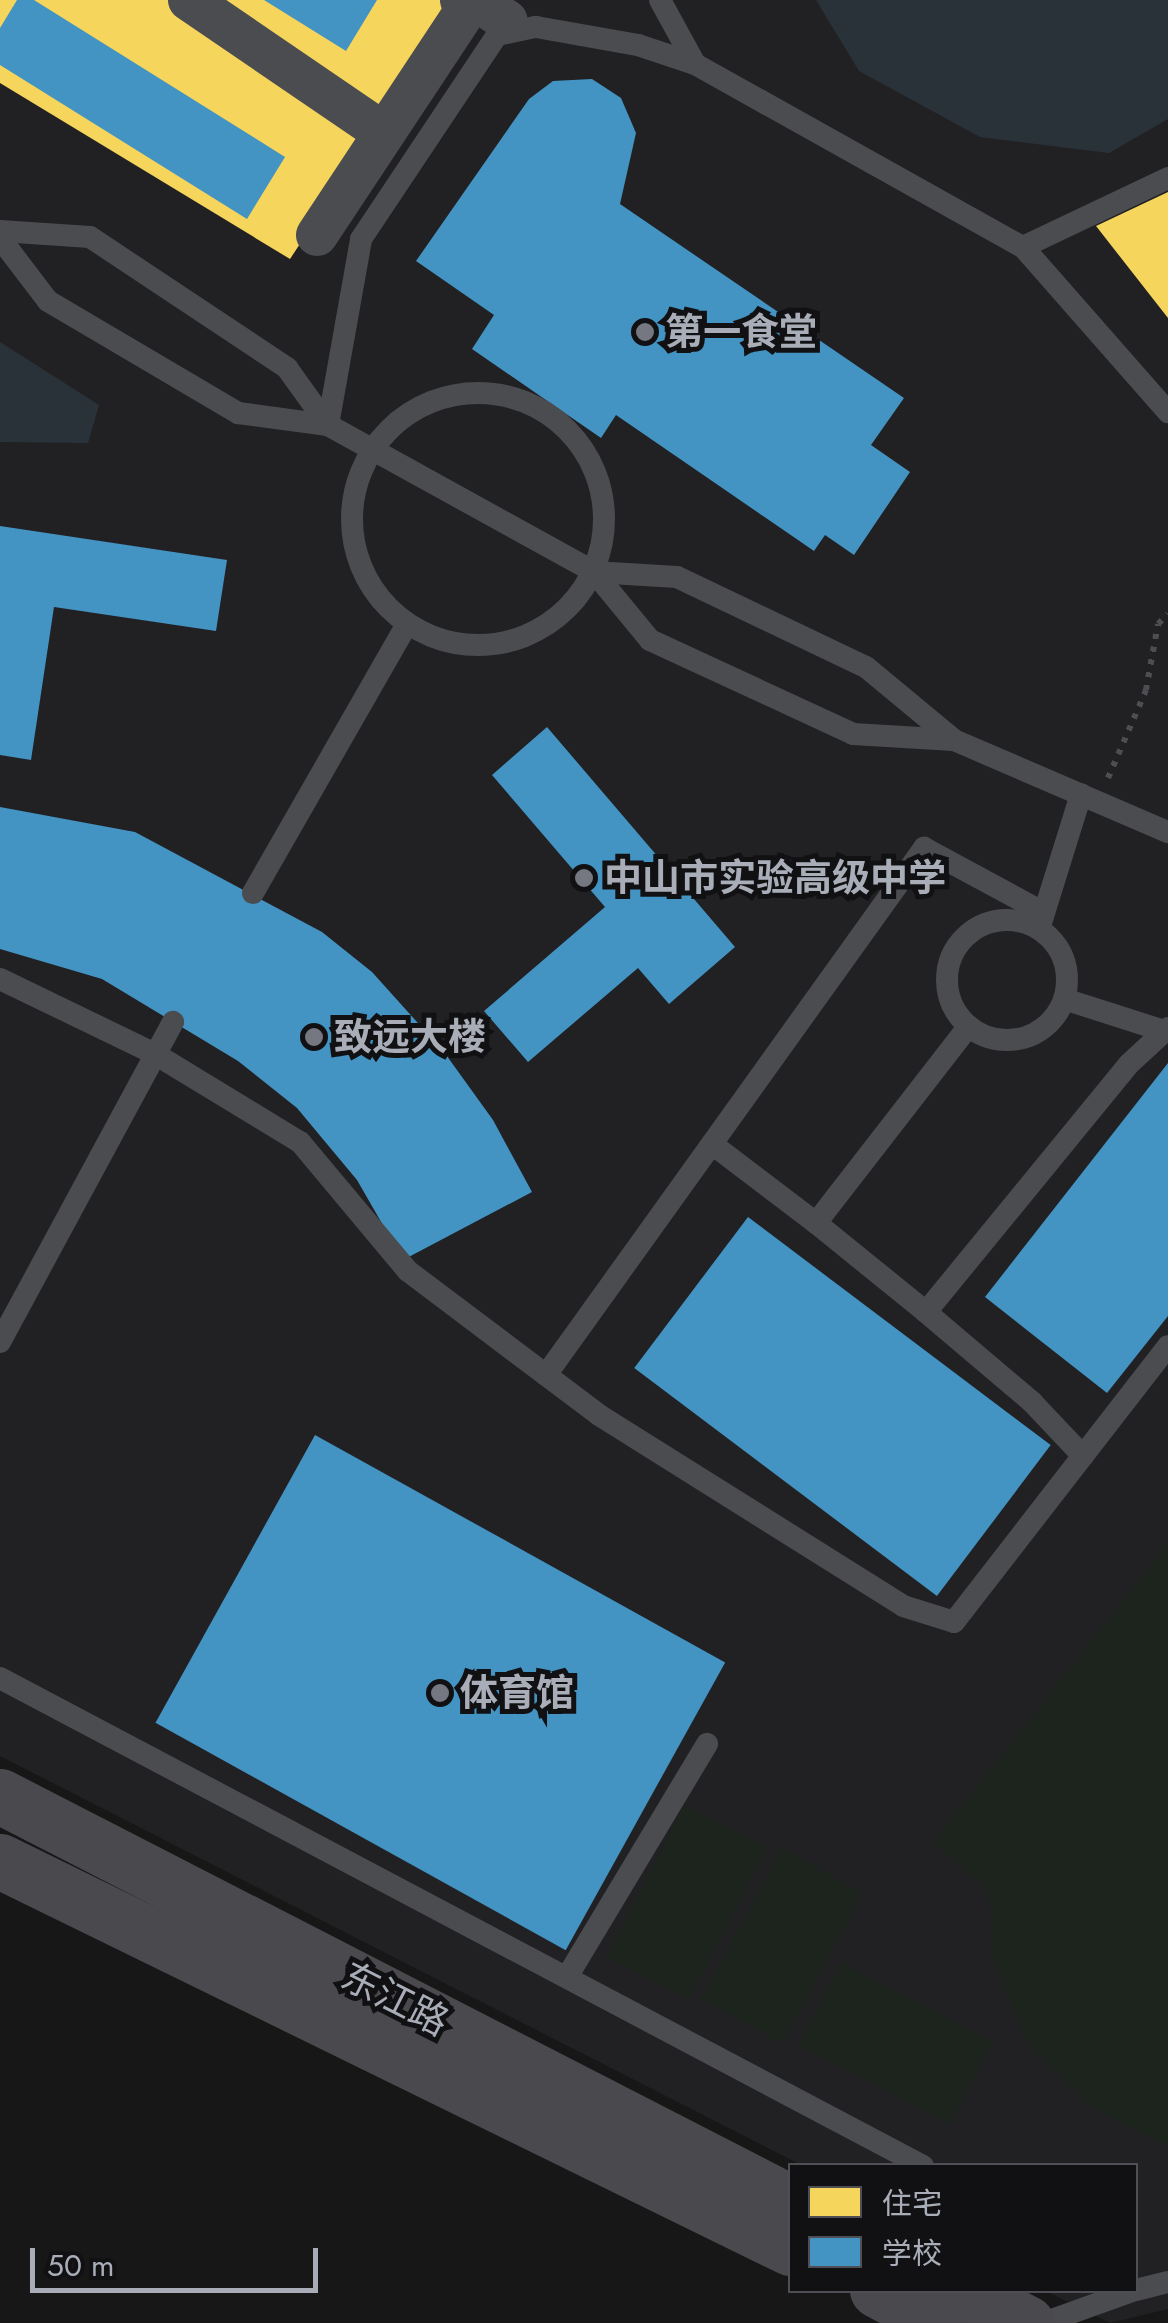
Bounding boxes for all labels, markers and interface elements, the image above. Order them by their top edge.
place label: 第一食堂 [665,309,817,355]
marker: 第一食堂 [634,321,656,343]
place label: 中山市实验高级中学 [604,855,946,901]
marker: 中山市实验高级中学 [573,867,595,889]
place label: 致远大楼 [334,1014,486,1060]
marker: 致远大楼 [303,1026,325,1048]
place label: 体育馆 [460,1670,574,1716]
marker: 体育馆 [429,1682,451,1704]
street label: 东江路 [334,1953,456,2045]
legend [788,2163,1138,2293]
text: 住宅 [882,2182,942,2225]
scale bar [35,2228,322,2290]
text: 学校 [882,2232,942,2275]
text: 50 m [47,2244,114,2287]

